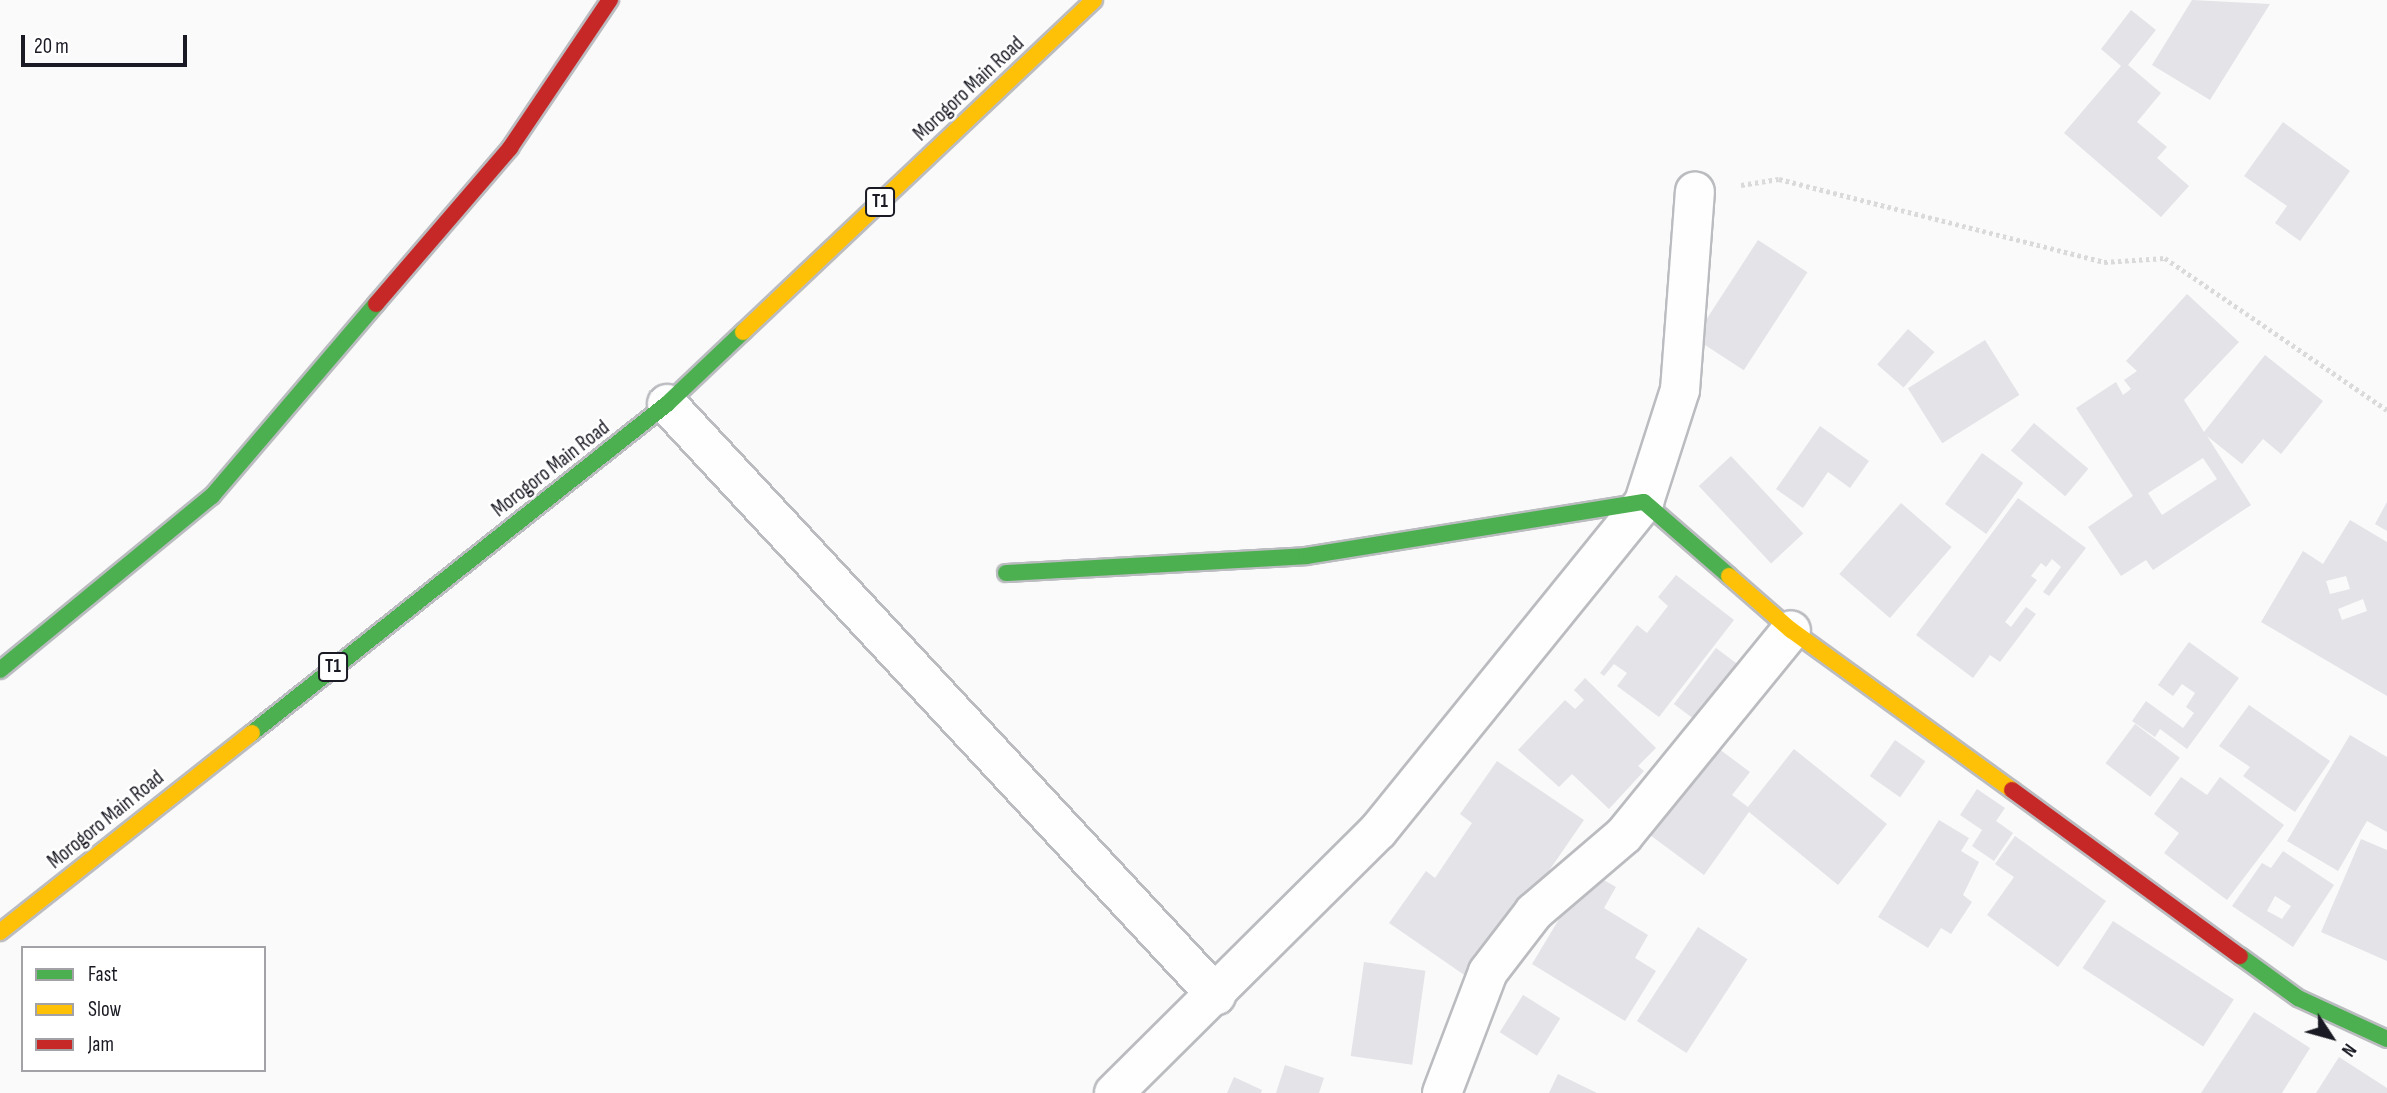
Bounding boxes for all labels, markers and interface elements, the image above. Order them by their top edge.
scale bar [24,21,191,65]
street label: Morogoro Main Road [908,31,1030,147]
text: 20 m [34,34,69,59]
road number: T1 [864,186,896,218]
street label: Morogoro Main Road [487,415,615,523]
road number: T1 [317,652,349,682]
street label: Morogoro Main Road [43,766,169,874]
legend [21,946,266,1072]
text: Fast [88,962,118,987]
text: Slow [88,997,121,1022]
north arrow [2296,1002,2366,1072]
text: Jam [88,1032,114,1057]
text: N [2336,1039,2361,1061]

